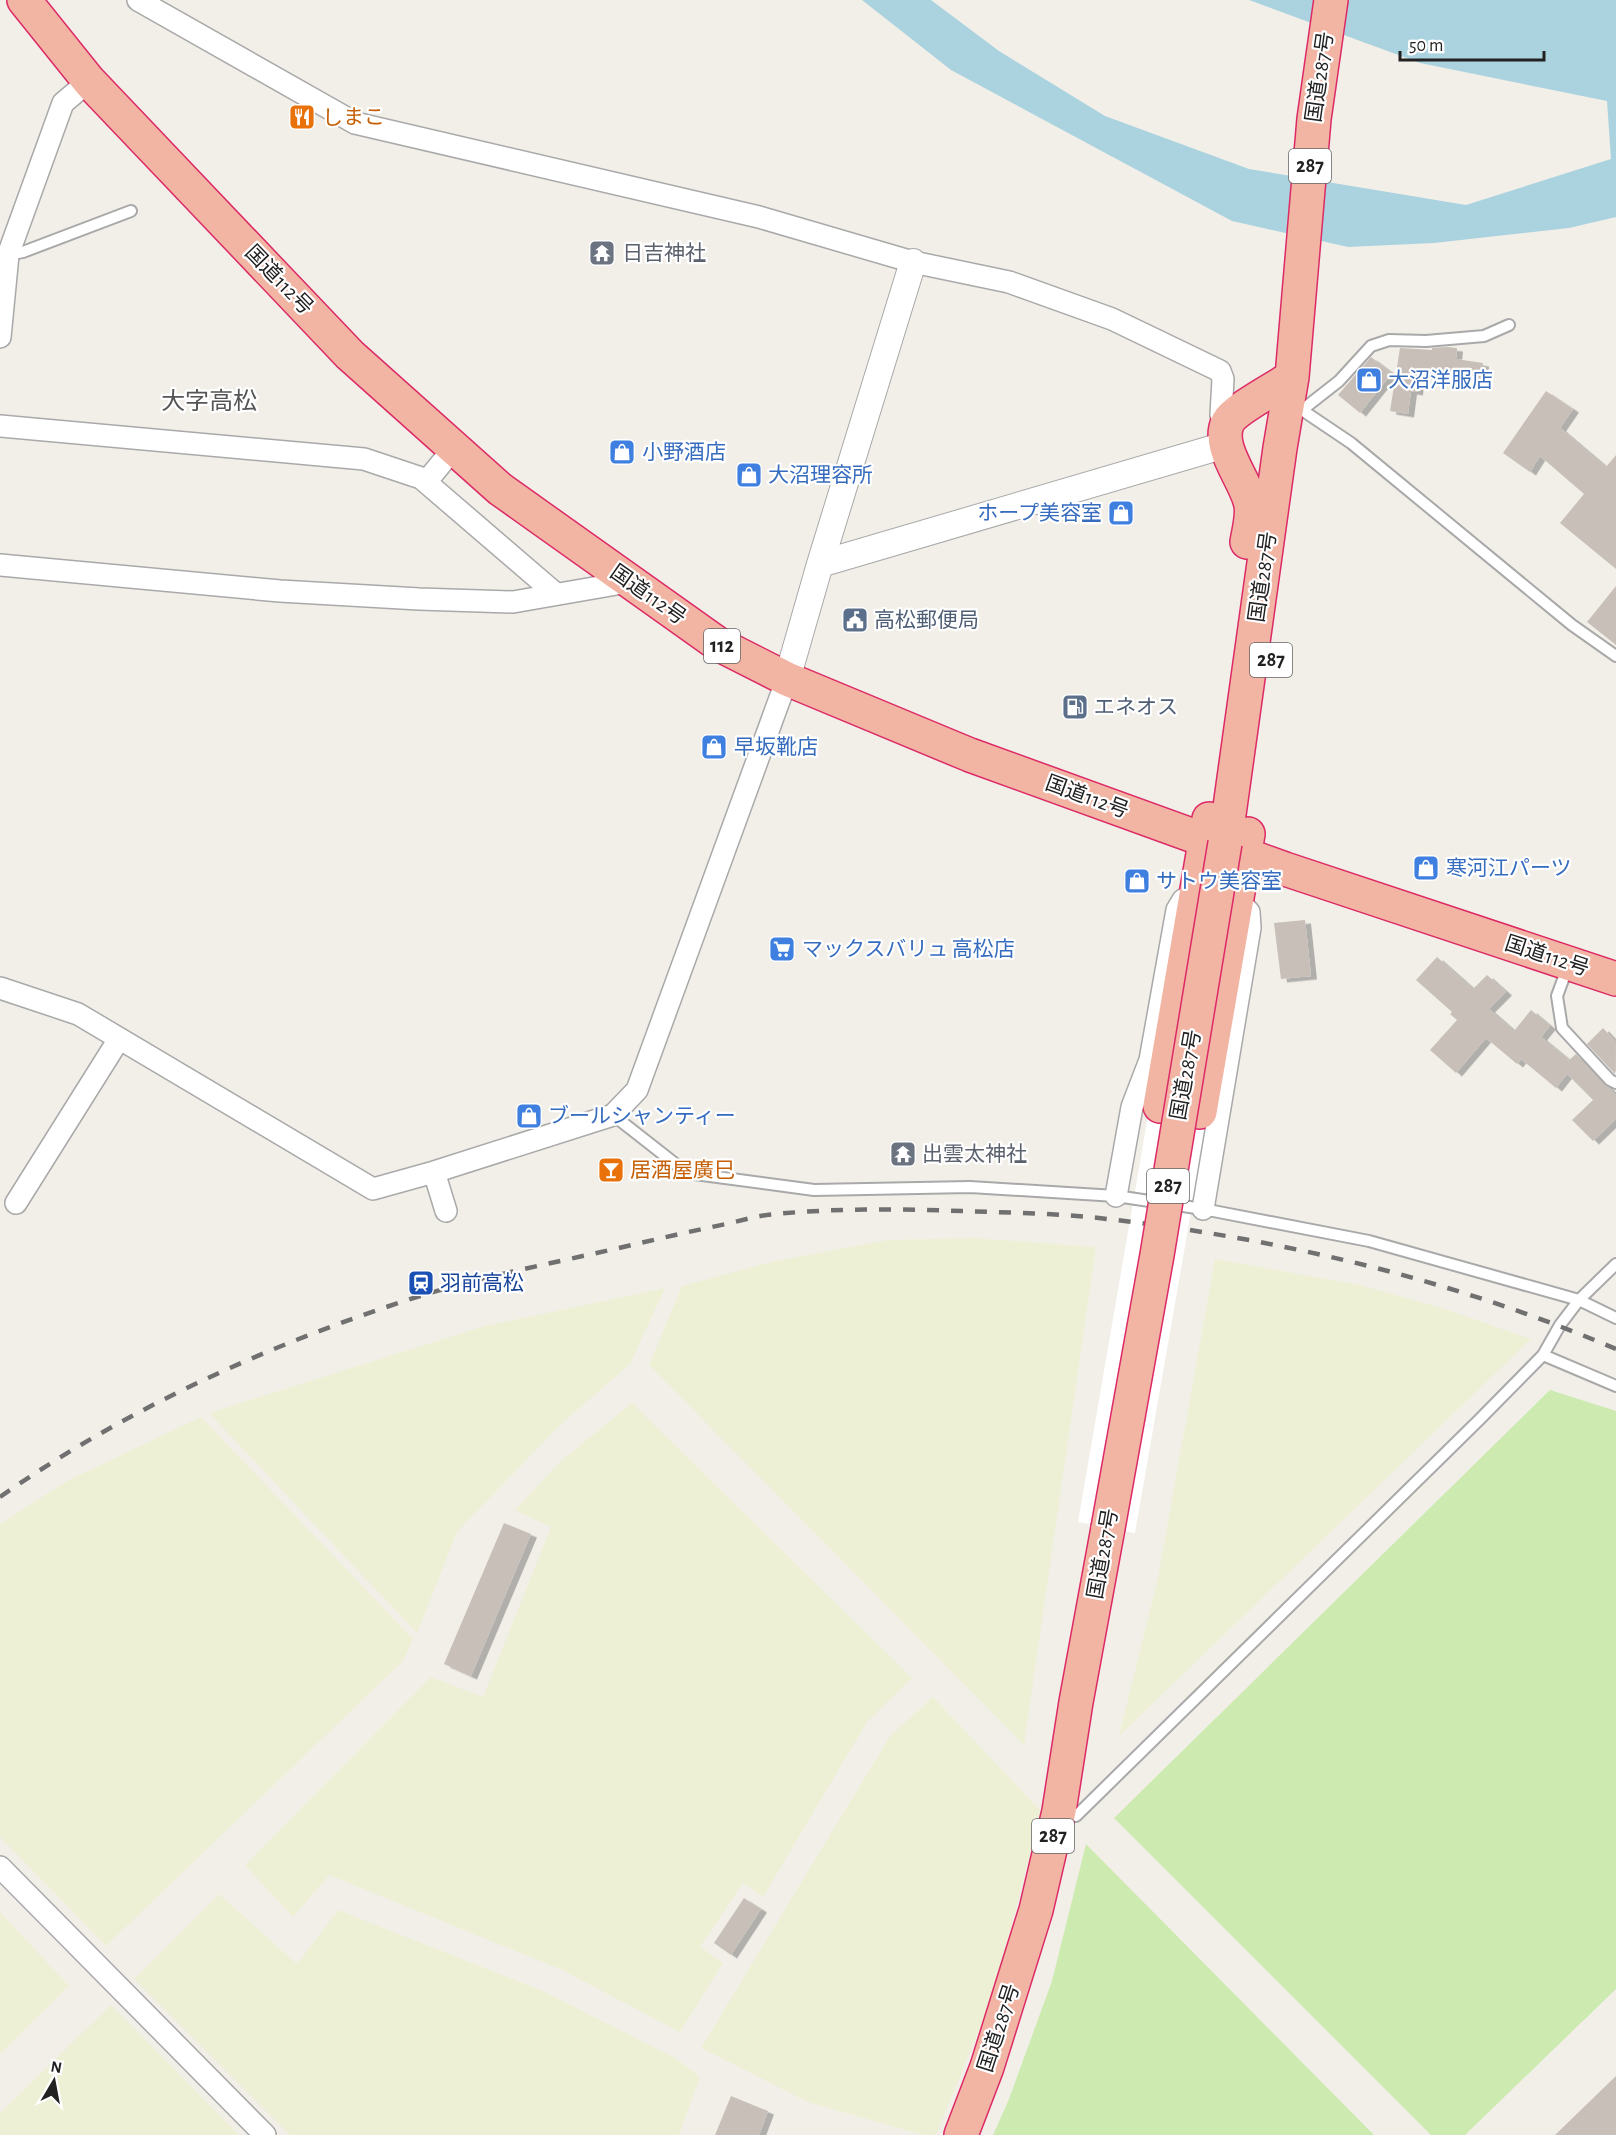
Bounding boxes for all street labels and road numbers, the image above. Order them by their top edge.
street label: 国道287号 [1302,30,1337,124]
road number: 287 [1289,149,1331,183]
street label: 国道112号 [241,241,317,319]
street label: 国道287号 [1245,530,1280,624]
street label: 国道112号 [606,561,690,629]
road number: 112 [704,629,740,663]
road number: 287 [1250,643,1292,677]
street label: 国道112号 [1043,771,1132,822]
street label: 国道112号 [1502,932,1592,979]
street label: 国道287号 [1167,1028,1204,1122]
road number: 287 [1147,1169,1189,1203]
street label: 国道287号 [1084,1507,1121,1601]
road number: 287 [1032,1819,1074,1853]
street label: 国道287号 [974,1981,1023,2075]

